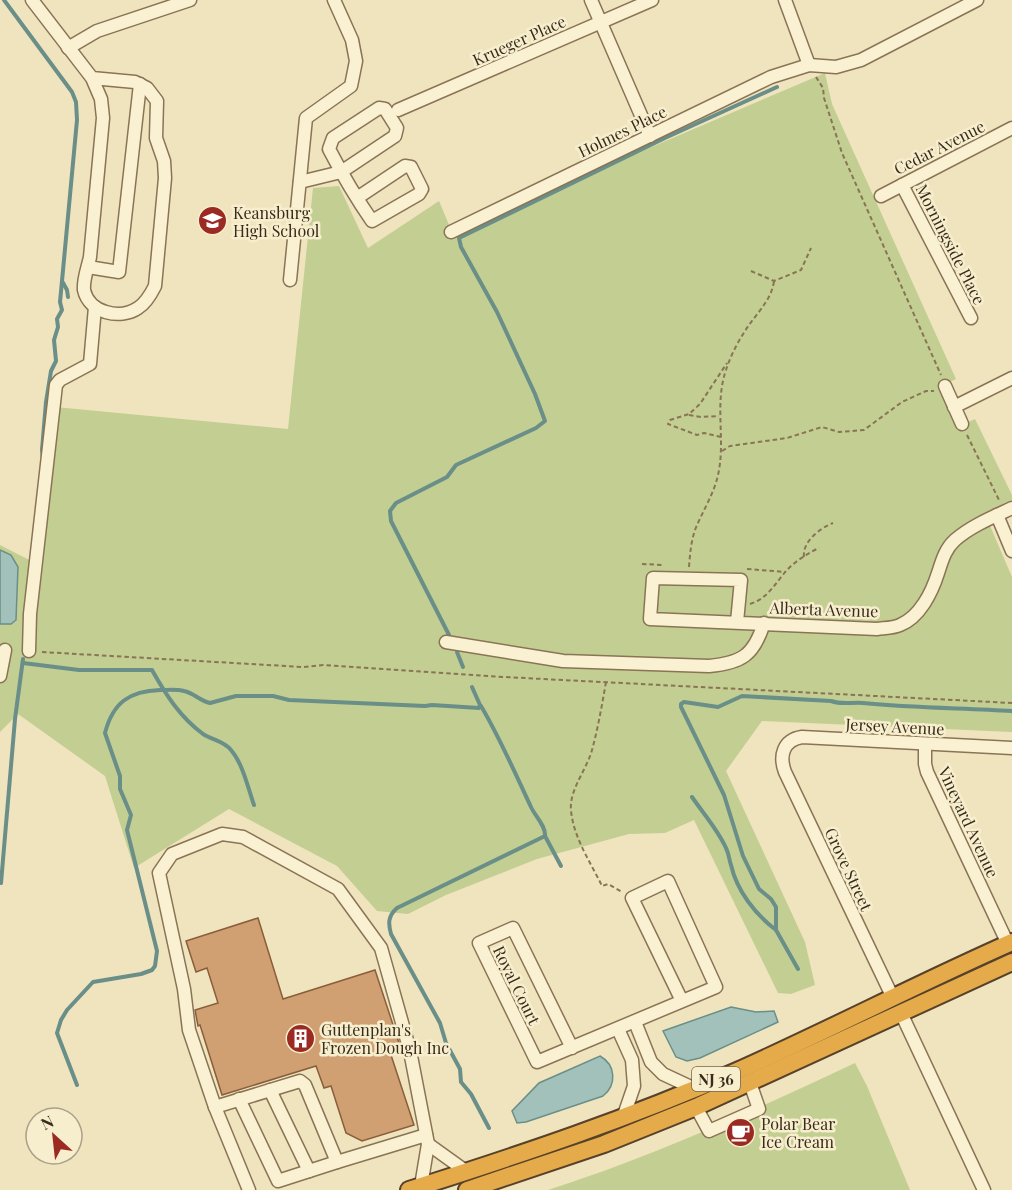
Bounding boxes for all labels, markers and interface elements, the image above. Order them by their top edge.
street label: Krueger Place [469,10,569,70]
street label: Holmes Place [574,101,670,161]
street label: Cedar Avenue [890,115,988,179]
street label: Morningside Place [912,180,990,308]
place label: Keansburg High School [233,202,320,241]
school or university icon: Keansburg High School [196,205,228,237]
street label: Alberta Avenue [768,597,879,621]
street label: Jersey Avenue [844,713,945,739]
street label: Vineyard Avenue [934,762,1004,881]
street label: Grove Street [821,824,878,914]
street label: Royal Court [489,942,545,1028]
place label: Guttenplan's Frozen Dough Inc [321,1019,449,1058]
building icon: Guttenplan's Frozen Dough Inc [284,1022,316,1054]
road number: NJ 36 [692,1067,740,1091]
north arrow [24,1106,84,1166]
text: N [37,1110,57,1134]
place label: Polar Bear Ice Cream [761,1113,835,1152]
cafe icon: Polar Bear Ice Cream [724,1116,756,1148]

